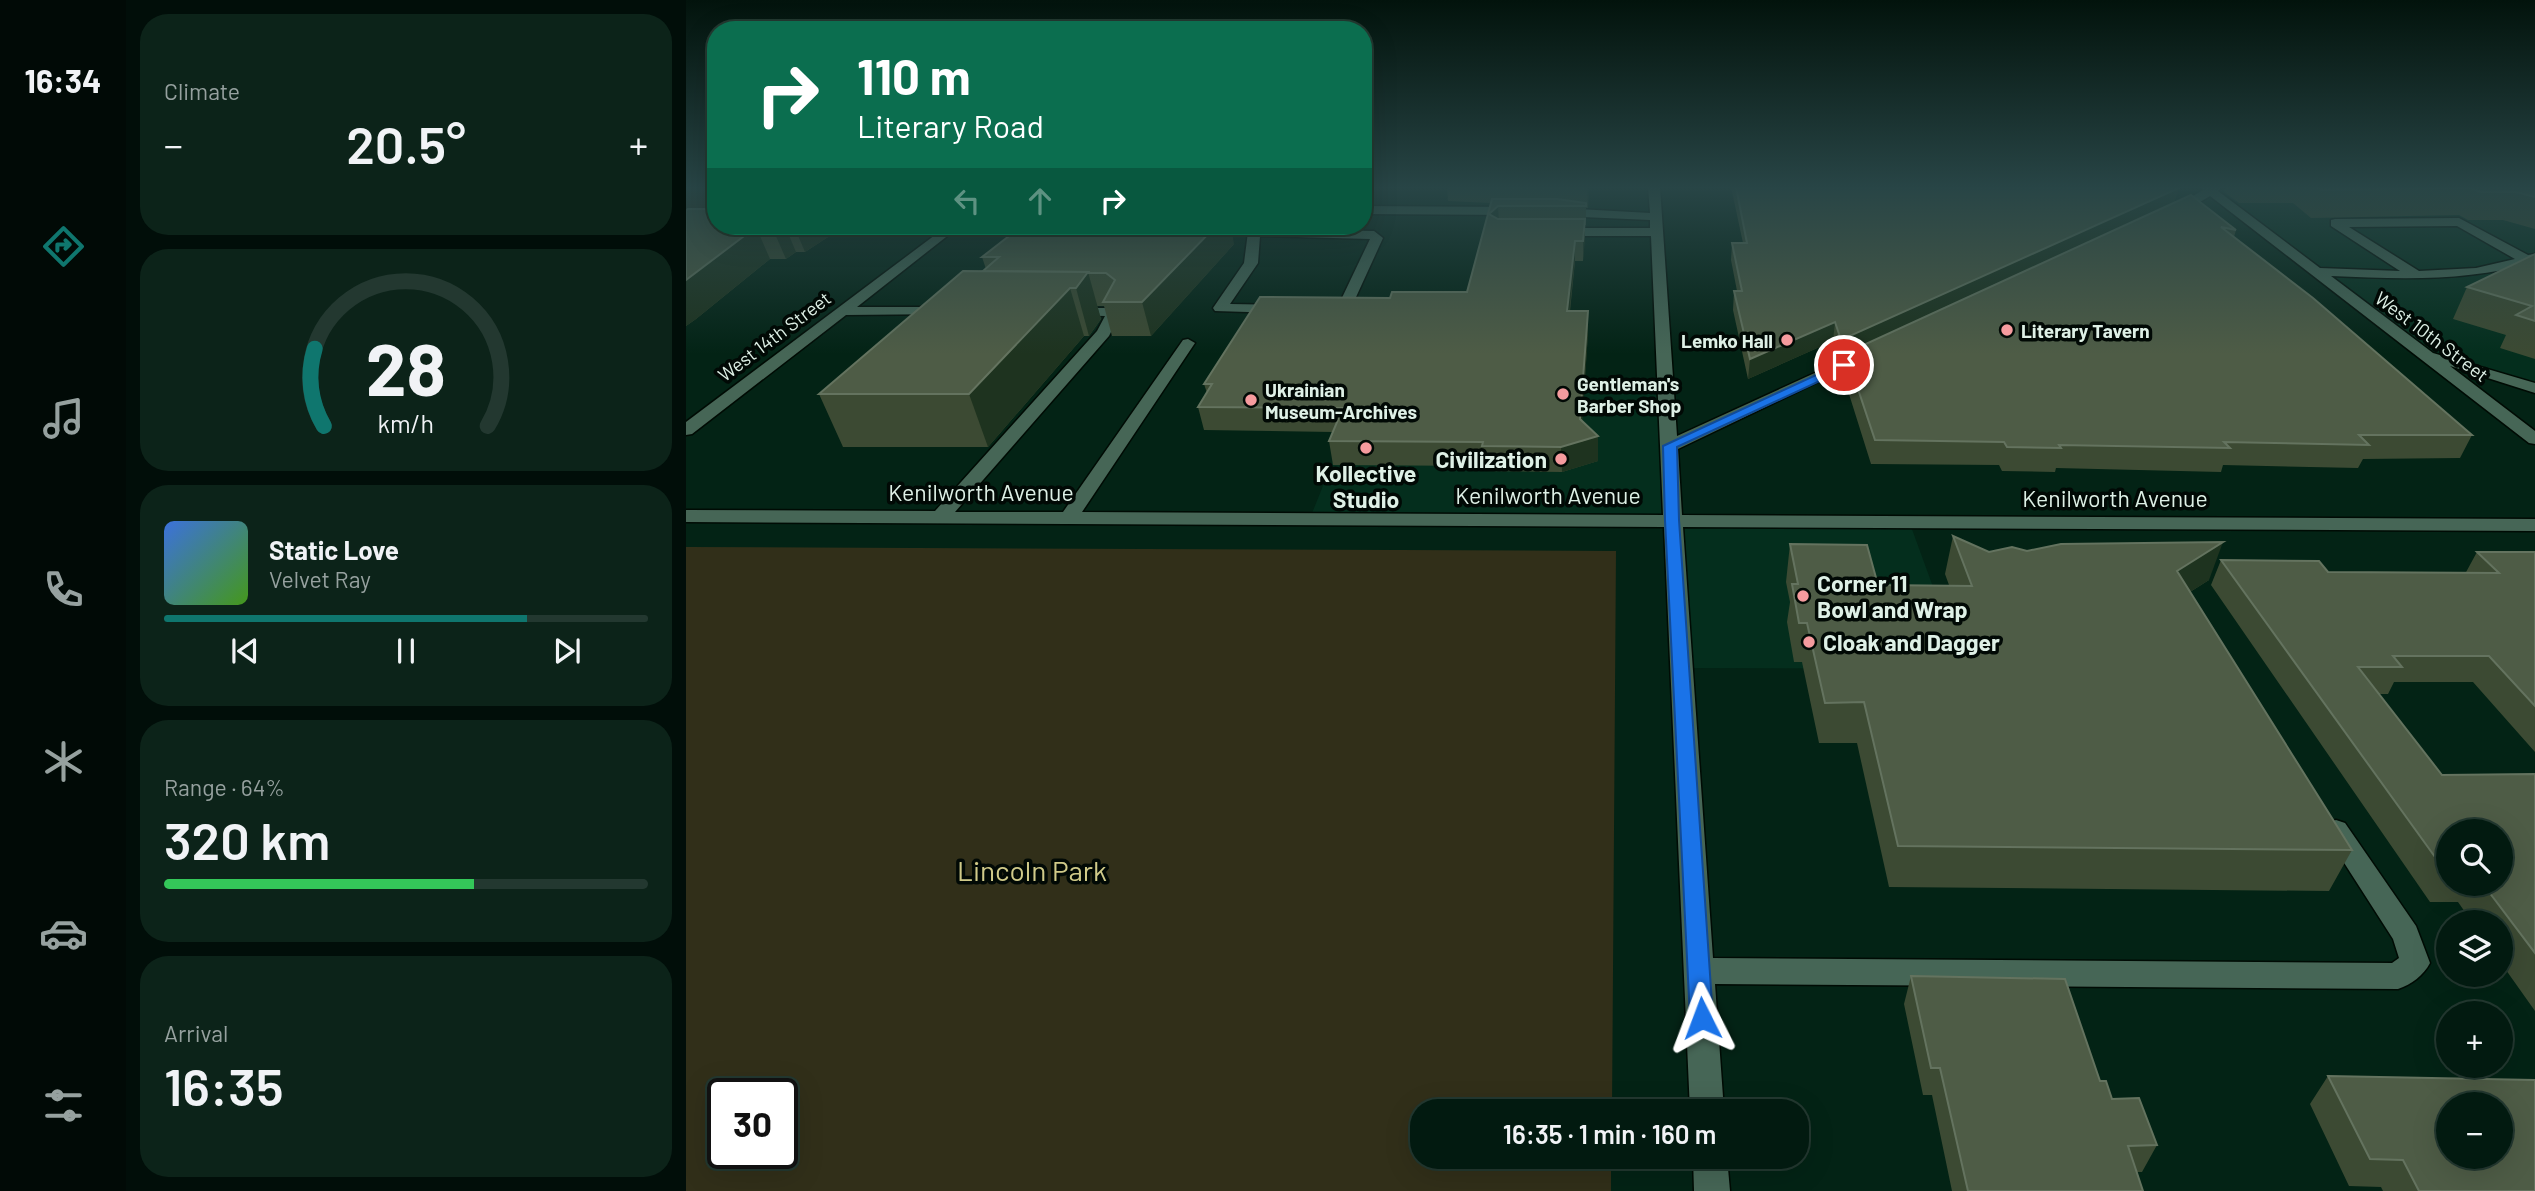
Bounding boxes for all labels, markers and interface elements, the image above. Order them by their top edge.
text: 110 m [857,46,971,105]
icon: right [742,49,833,140]
text: 16:34 [25,61,101,99]
text: Climate [164,77,240,105]
text: Literary Road [857,106,1044,144]
text: 20.5° [346,112,466,174]
text: − [164,121,183,167]
text: + [629,121,648,167]
icon: left [948,182,986,220]
icon: ahead [1021,182,1059,220]
icon: right [1094,182,1132,220]
icon: directions [39,222,88,271]
street label: West 14th Street [713,286,835,386]
street label: West 10th Street [2371,286,2493,386]
place label: Literary Tavern [2021,319,2150,342]
marker: Literary Tavern [1999,322,2015,338]
text: 28 [366,324,446,412]
place label: Lemko Hall [1681,329,1773,352]
marker: Lemko Hall [1779,332,1795,348]
pin [1814,335,1874,395]
icon: arrive [1825,346,1863,384]
place label: Gentleman's Barber Shop [1577,372,1681,417]
place label: Ukrainian Museum-Archives [1265,378,1417,423]
marker: Gentleman's Barber Shop [1555,386,1571,402]
marker: Ukrainian Museum-Archives [1243,392,1259,408]
icon: music [39,394,88,443]
text: km/h [378,408,434,438]
marker: Kollective Studio [1358,440,1374,456]
place label: Civilization [1435,445,1547,473]
marker: Civilization [1553,451,1569,467]
place label: Kollective Studio [1316,459,1416,513]
street label: Kenilworth Avenue [888,478,1074,506]
street label: Kenilworth Avenue [1455,481,1641,509]
street label: Kenilworth Avenue [2022,484,2208,512]
text: Static Love [269,534,399,565]
icon: phone [39,565,88,614]
text: Velvet Ray [269,565,371,593]
place label: Corner 11 Bowl and Wrap [1817,569,1968,623]
marker: Corner 11 Bowl and Wrap [1795,588,1811,604]
place label: Cloak and Dagger [1823,628,2000,656]
icon: previous [226,632,264,670]
icon: pause [387,632,425,670]
icon: next [548,632,586,670]
marker: Cloak and Dagger [1801,634,1817,650]
icon: climate [39,737,88,786]
text: Range · 64% [164,773,285,801]
text: 320 km [164,808,330,870]
map controls [2436,819,2513,1169]
button: search [2436,819,2513,896]
park label: Lincoln Park [957,853,1107,887]
icon: car [39,909,88,958]
button: layers [2436,910,2513,987]
position arrow [1665,981,1739,1055]
button: + [2436,1001,2513,1078]
text: Arrival [164,1019,228,1047]
text: 16:35 [164,1054,284,1116]
speed limit sign: 30 [707,1078,798,1169]
icon: filters [39,1081,88,1130]
button: − [2436,1092,2513,1169]
text: 16:35 · 1 min · 160 m [1503,1118,1716,1149]

